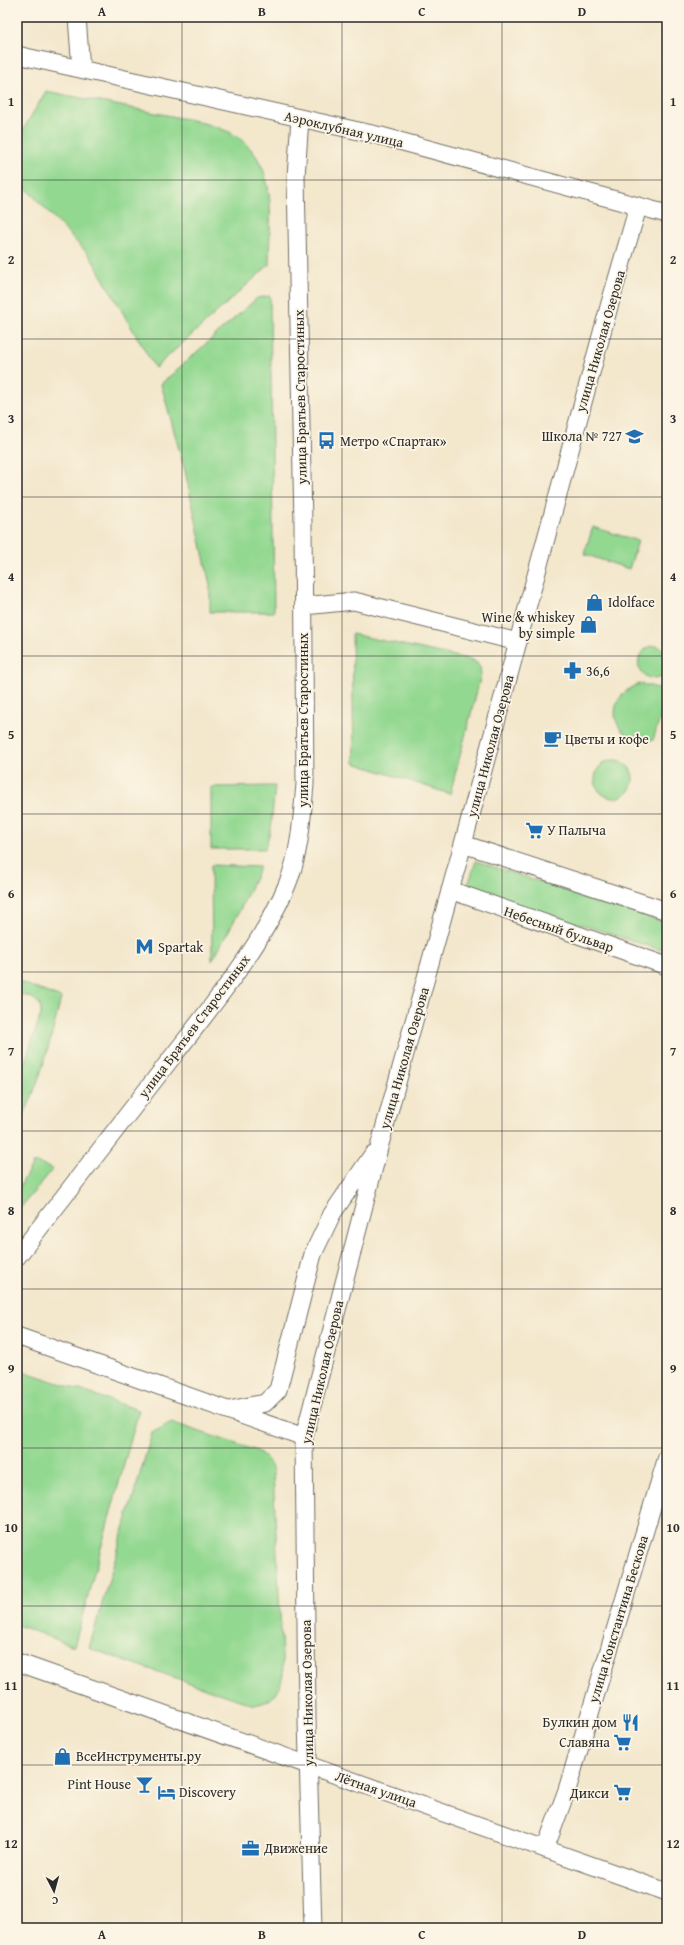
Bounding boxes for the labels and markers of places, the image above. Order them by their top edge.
place label: Школа № 727 [542,426,622,446]
school or university icon: Школа № 727 [625,426,645,446]
bus stop icon: Метро «Спартак» [317,431,337,451]
place label: Метро «Спартак» [340,431,447,451]
shop icon: Idolface [585,592,605,612]
place label: Idolface [608,592,655,612]
place label: Wine & whiskey by simple [481,607,575,643]
shop icon: Wine & whiskey by simple [578,615,598,635]
pharmacy icon: 36,6 [563,661,583,681]
place label: 36,6 [586,661,610,681]
cafe icon: Цветы и кофе [542,729,562,749]
place label: Цветы и кофе [565,729,649,749]
supermarket icon: У Палыча [524,820,544,840]
place label: У Палыча [547,820,606,840]
metro station icon: Spartak [135,937,155,957]
place label: Spartak [158,937,204,957]
place label: Булкин дом [543,1712,617,1732]
restaurant icon: Булкин дом [620,1712,640,1732]
place label: Славяна [559,1732,610,1752]
supermarket icon: Славяна [613,1732,633,1752]
shop icon: ВсеИнструменты.ру [53,1746,73,1766]
place label: ВсеИнструменты.ру [76,1746,201,1766]
place label: Pint House [68,1774,131,1794]
bar icon: Pint House [134,1774,154,1794]
hotel icon: Discovery [156,1782,176,1802]
place label: Discovery [179,1782,236,1802]
place label: Дикси [569,1783,609,1803]
supermarket icon: Дикси [612,1783,632,1803]
office icon: Движение [241,1838,261,1858]
place label: Движение [263,1838,328,1858]

